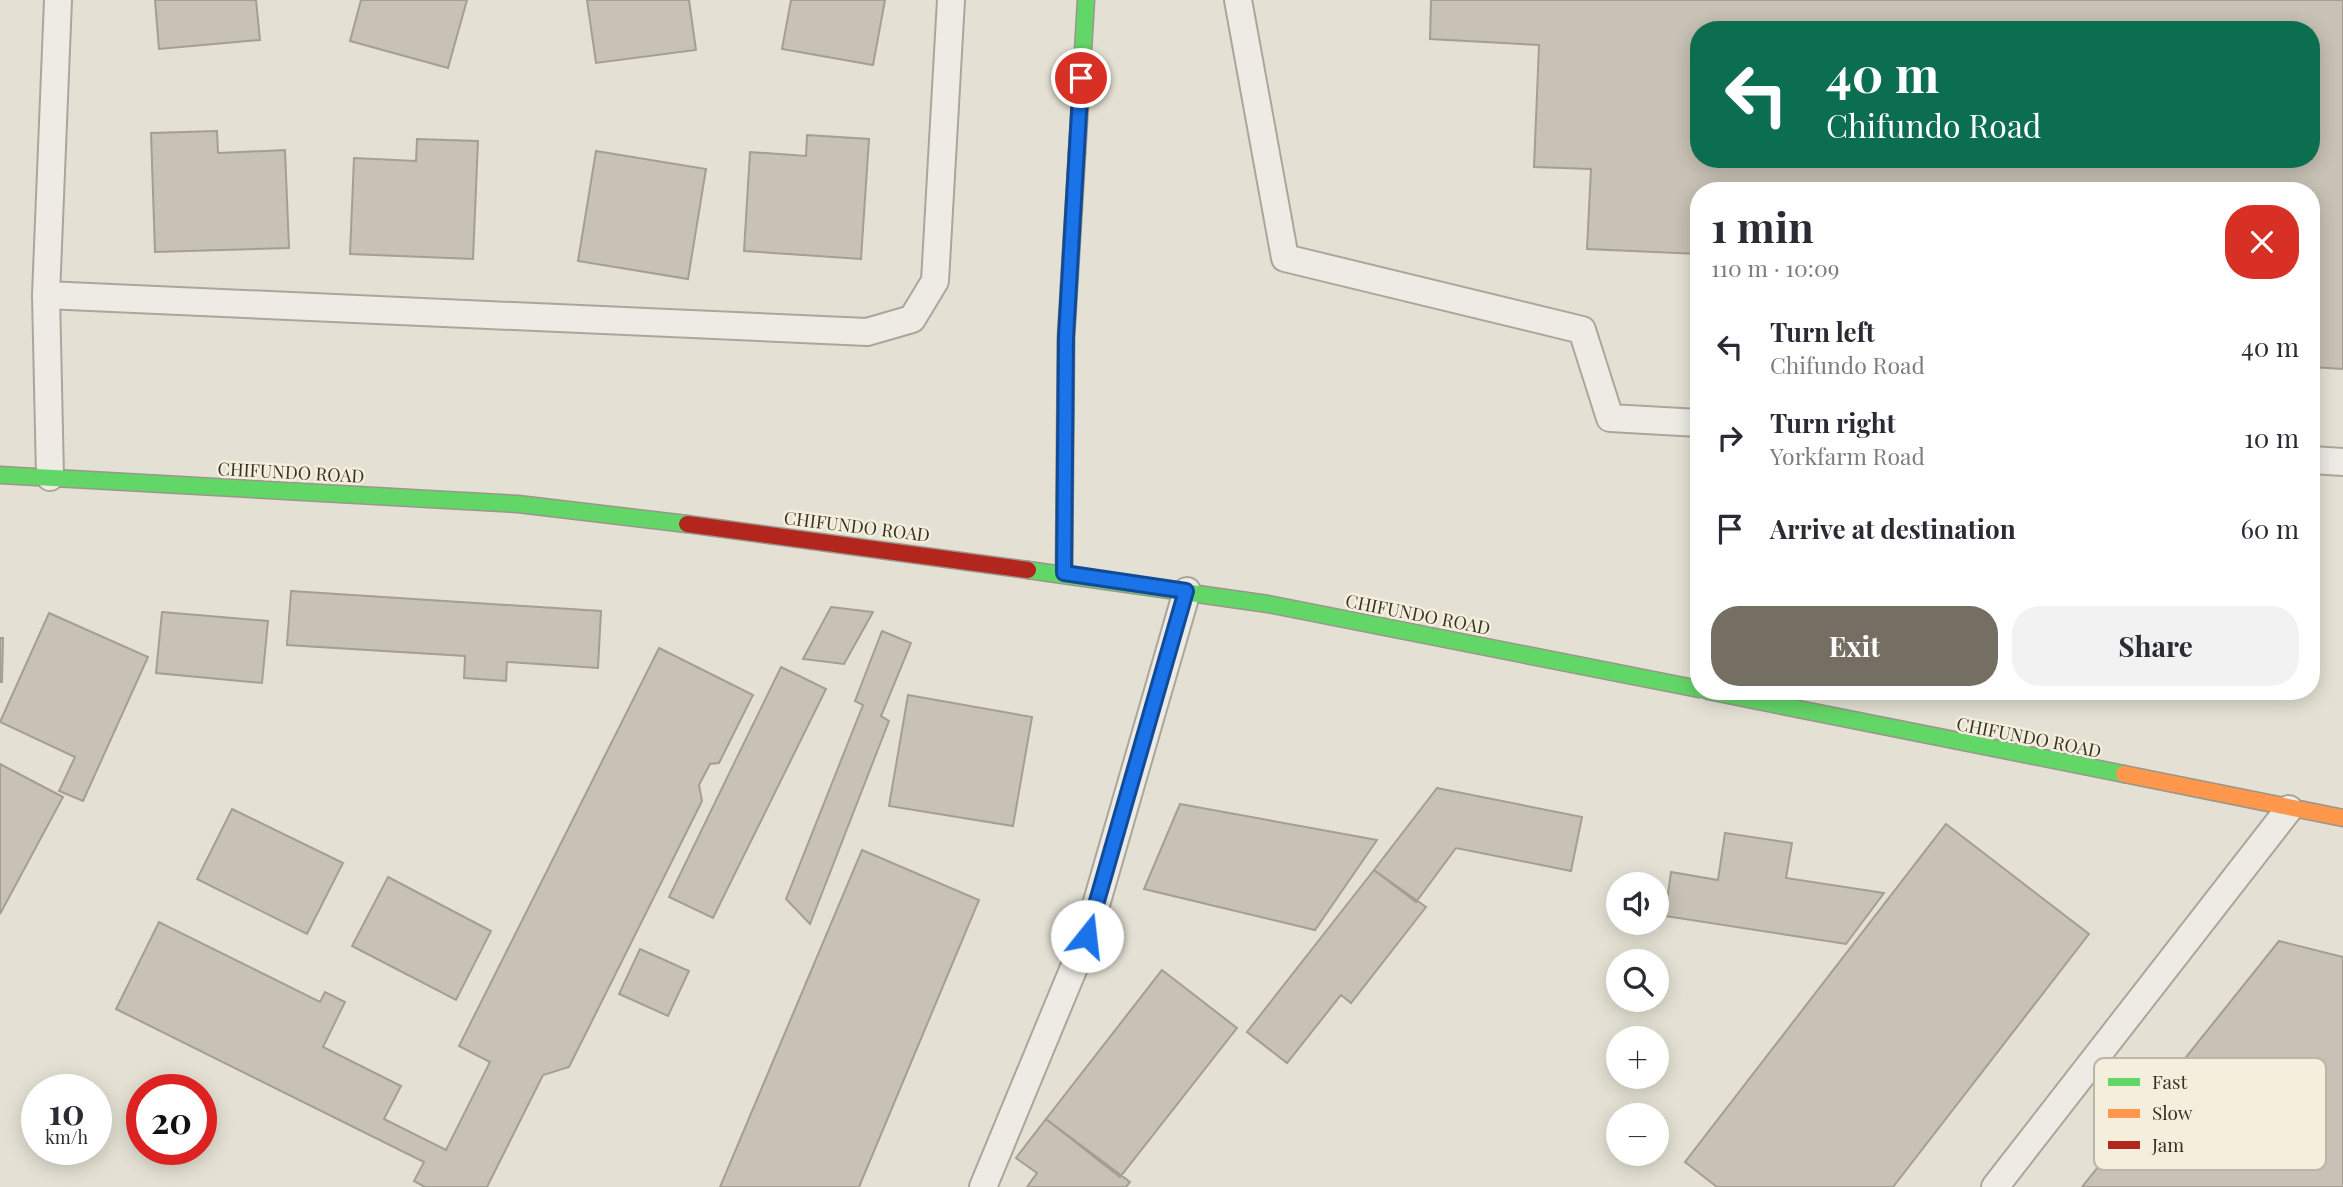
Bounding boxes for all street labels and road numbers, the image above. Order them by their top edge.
street label: CHIFUNDO ROAD [217,456,365,488]
street label: CHIFUNDO ROAD [783,505,931,547]
street label: CHIFUNDO ROAD [1344,588,1492,640]
street label: CHIFUNDO ROAD [1955,711,2103,763]

